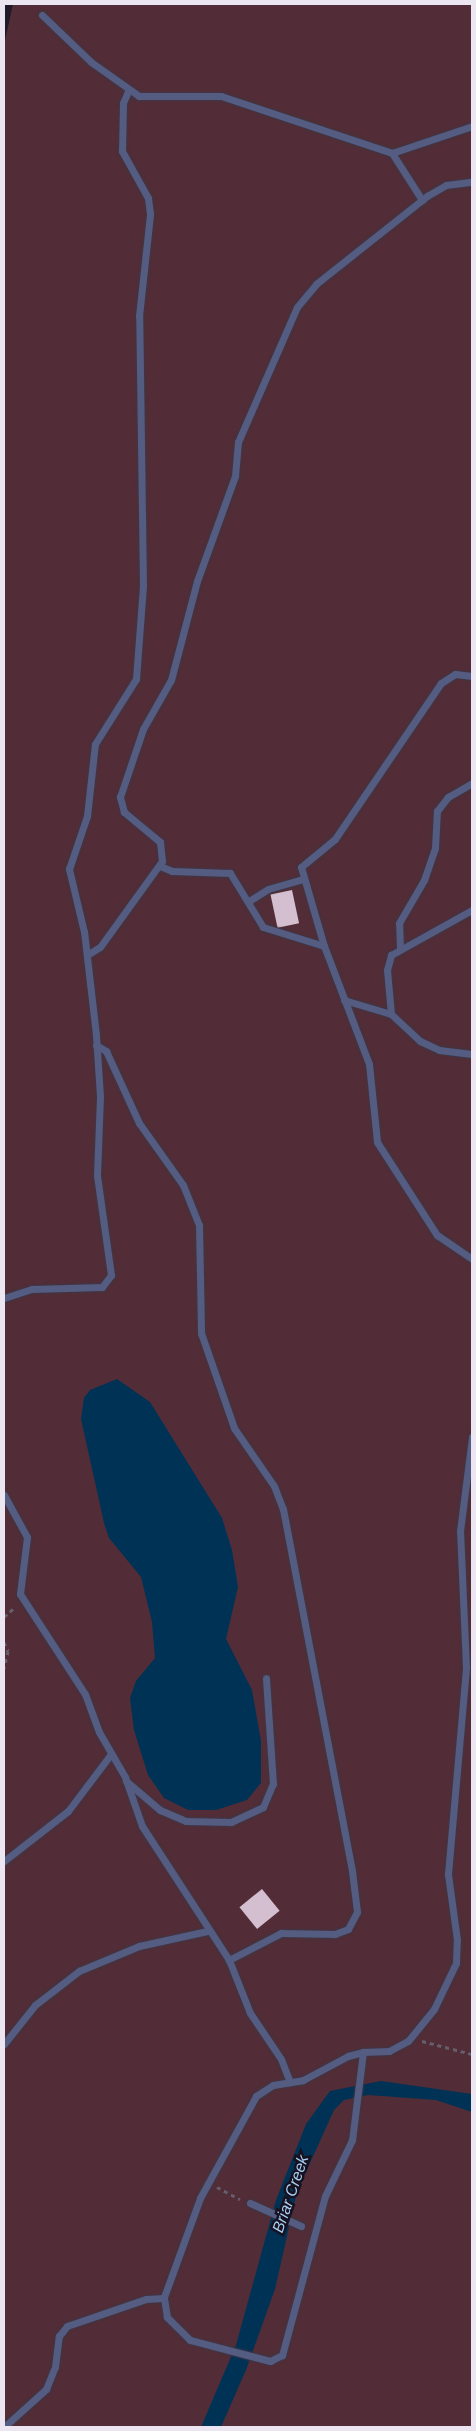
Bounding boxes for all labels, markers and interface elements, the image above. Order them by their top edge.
water label: Briar Creek [269,2153,313,2235]

